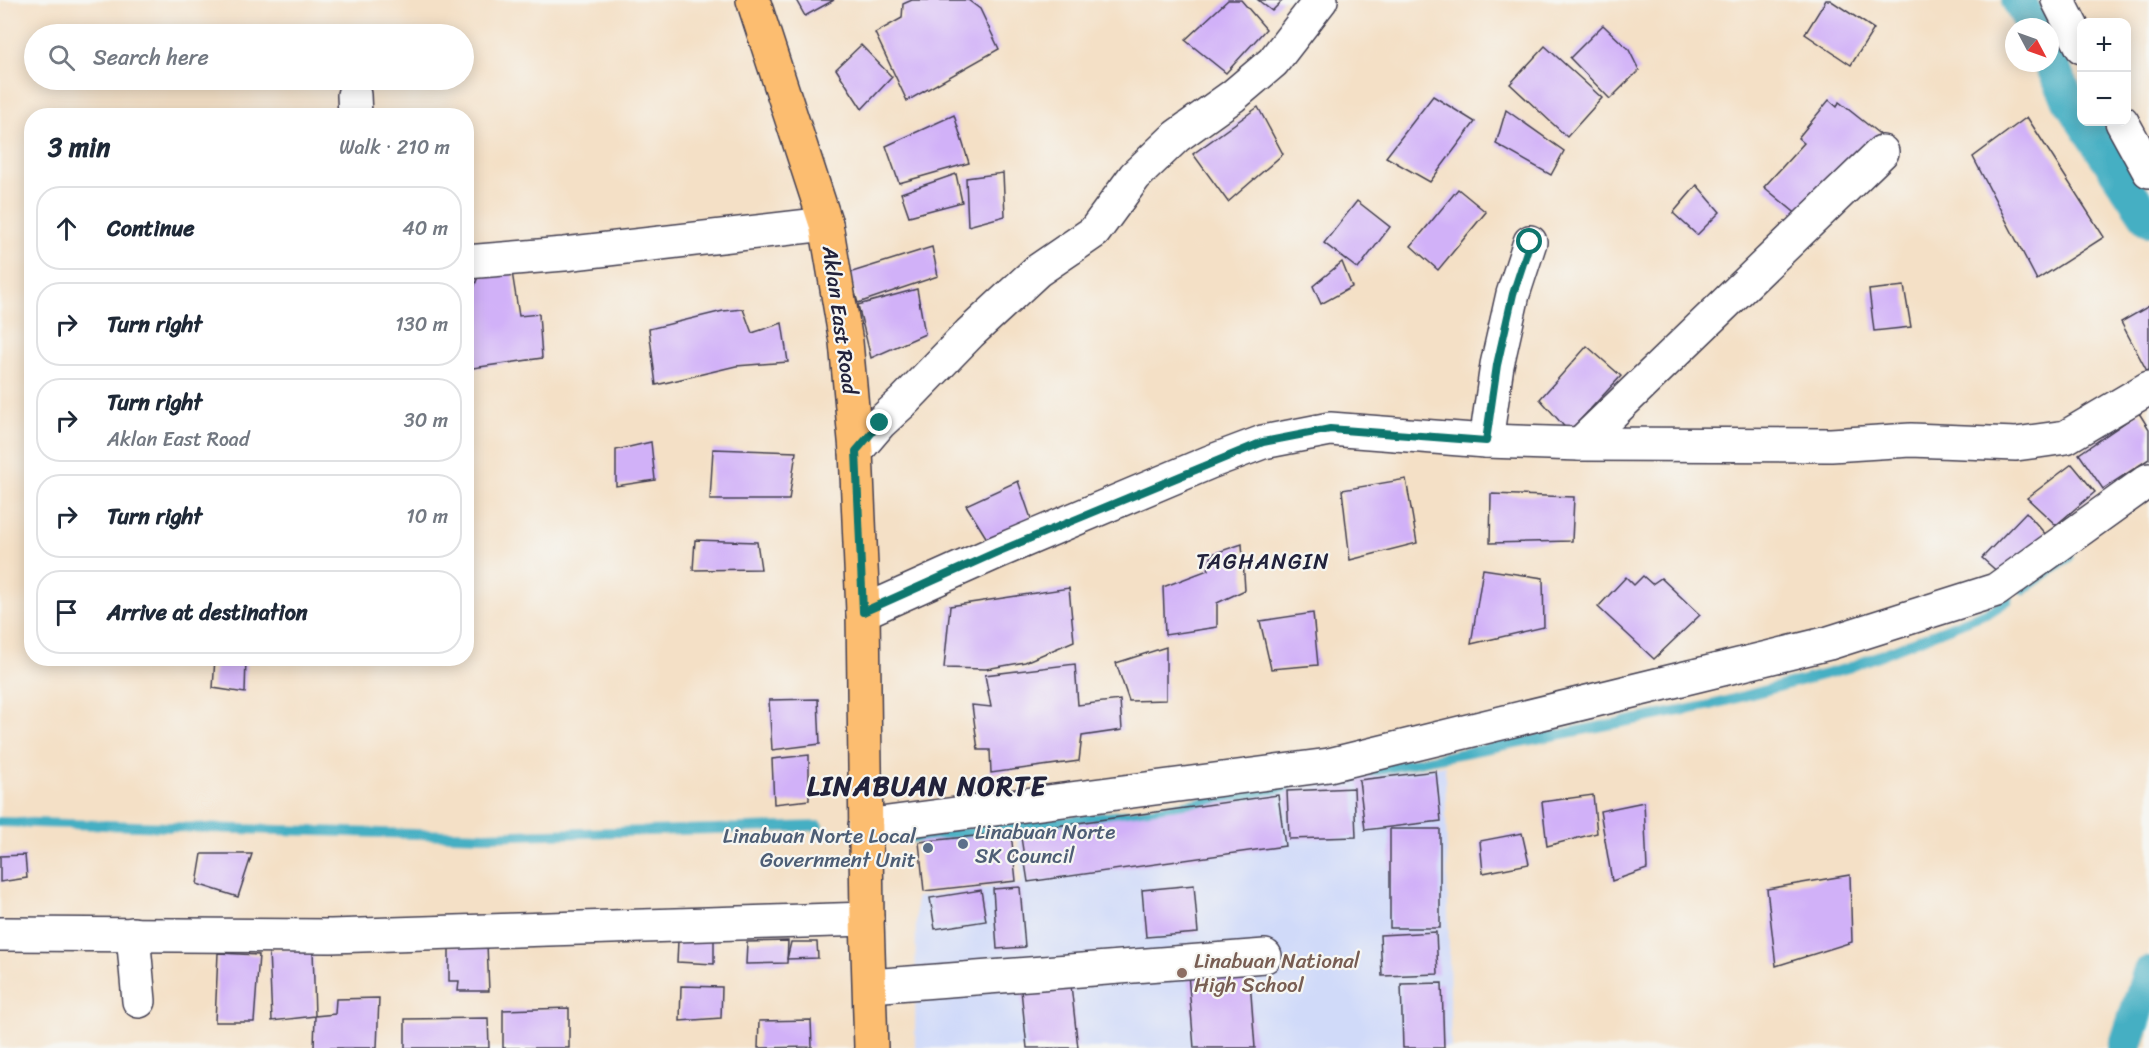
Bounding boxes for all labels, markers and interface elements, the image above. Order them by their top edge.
north arrow [2005,18,2059,72]
map controls [2077,18,2131,126]
button: + [2077,18,2131,72]
search box [24,24,474,90]
text: Search here [93,38,209,77]
icon: search [45,41,78,74]
button: − [2077,72,2131,126]
text: 3 min [48,124,110,170]
text: Walk · 210 m [339,130,450,165]
text: Continue [107,209,195,248]
text: 40 m [402,211,448,246]
icon: ahead [50,212,83,245]
route start [1516,228,1542,254]
street label: Aklan East Road [811,242,869,399]
text: Turn right [107,305,202,344]
text: 130 m [395,307,448,342]
icon: right [50,308,83,341]
text: Turn right [107,383,202,422]
text: 30 m [404,403,448,438]
icon: right [50,404,83,437]
route end [866,409,892,435]
text: Aklan East Road [107,422,249,457]
text: Turn right [107,497,202,536]
text: 10 m [406,499,448,534]
icon: right [50,500,83,533]
district label: TAGHANGIN [1196,542,1330,581]
text: Arrive at destination [107,593,308,632]
icon: arrive [50,596,83,629]
district label: LINABUAN NORTE [807,762,1048,810]
place label: Linabuan Norte SK Council [975,813,1115,875]
place label: Linabuan Norte Local Government Unit [723,817,917,879]
marker: Linabuan Norte SK Council [956,837,970,851]
marker: Linabuan Norte Local Government Unit [921,841,935,855]
place label: Linabuan National High School [1194,942,1361,1004]
marker: Linabuan National High School [1175,966,1189,980]

